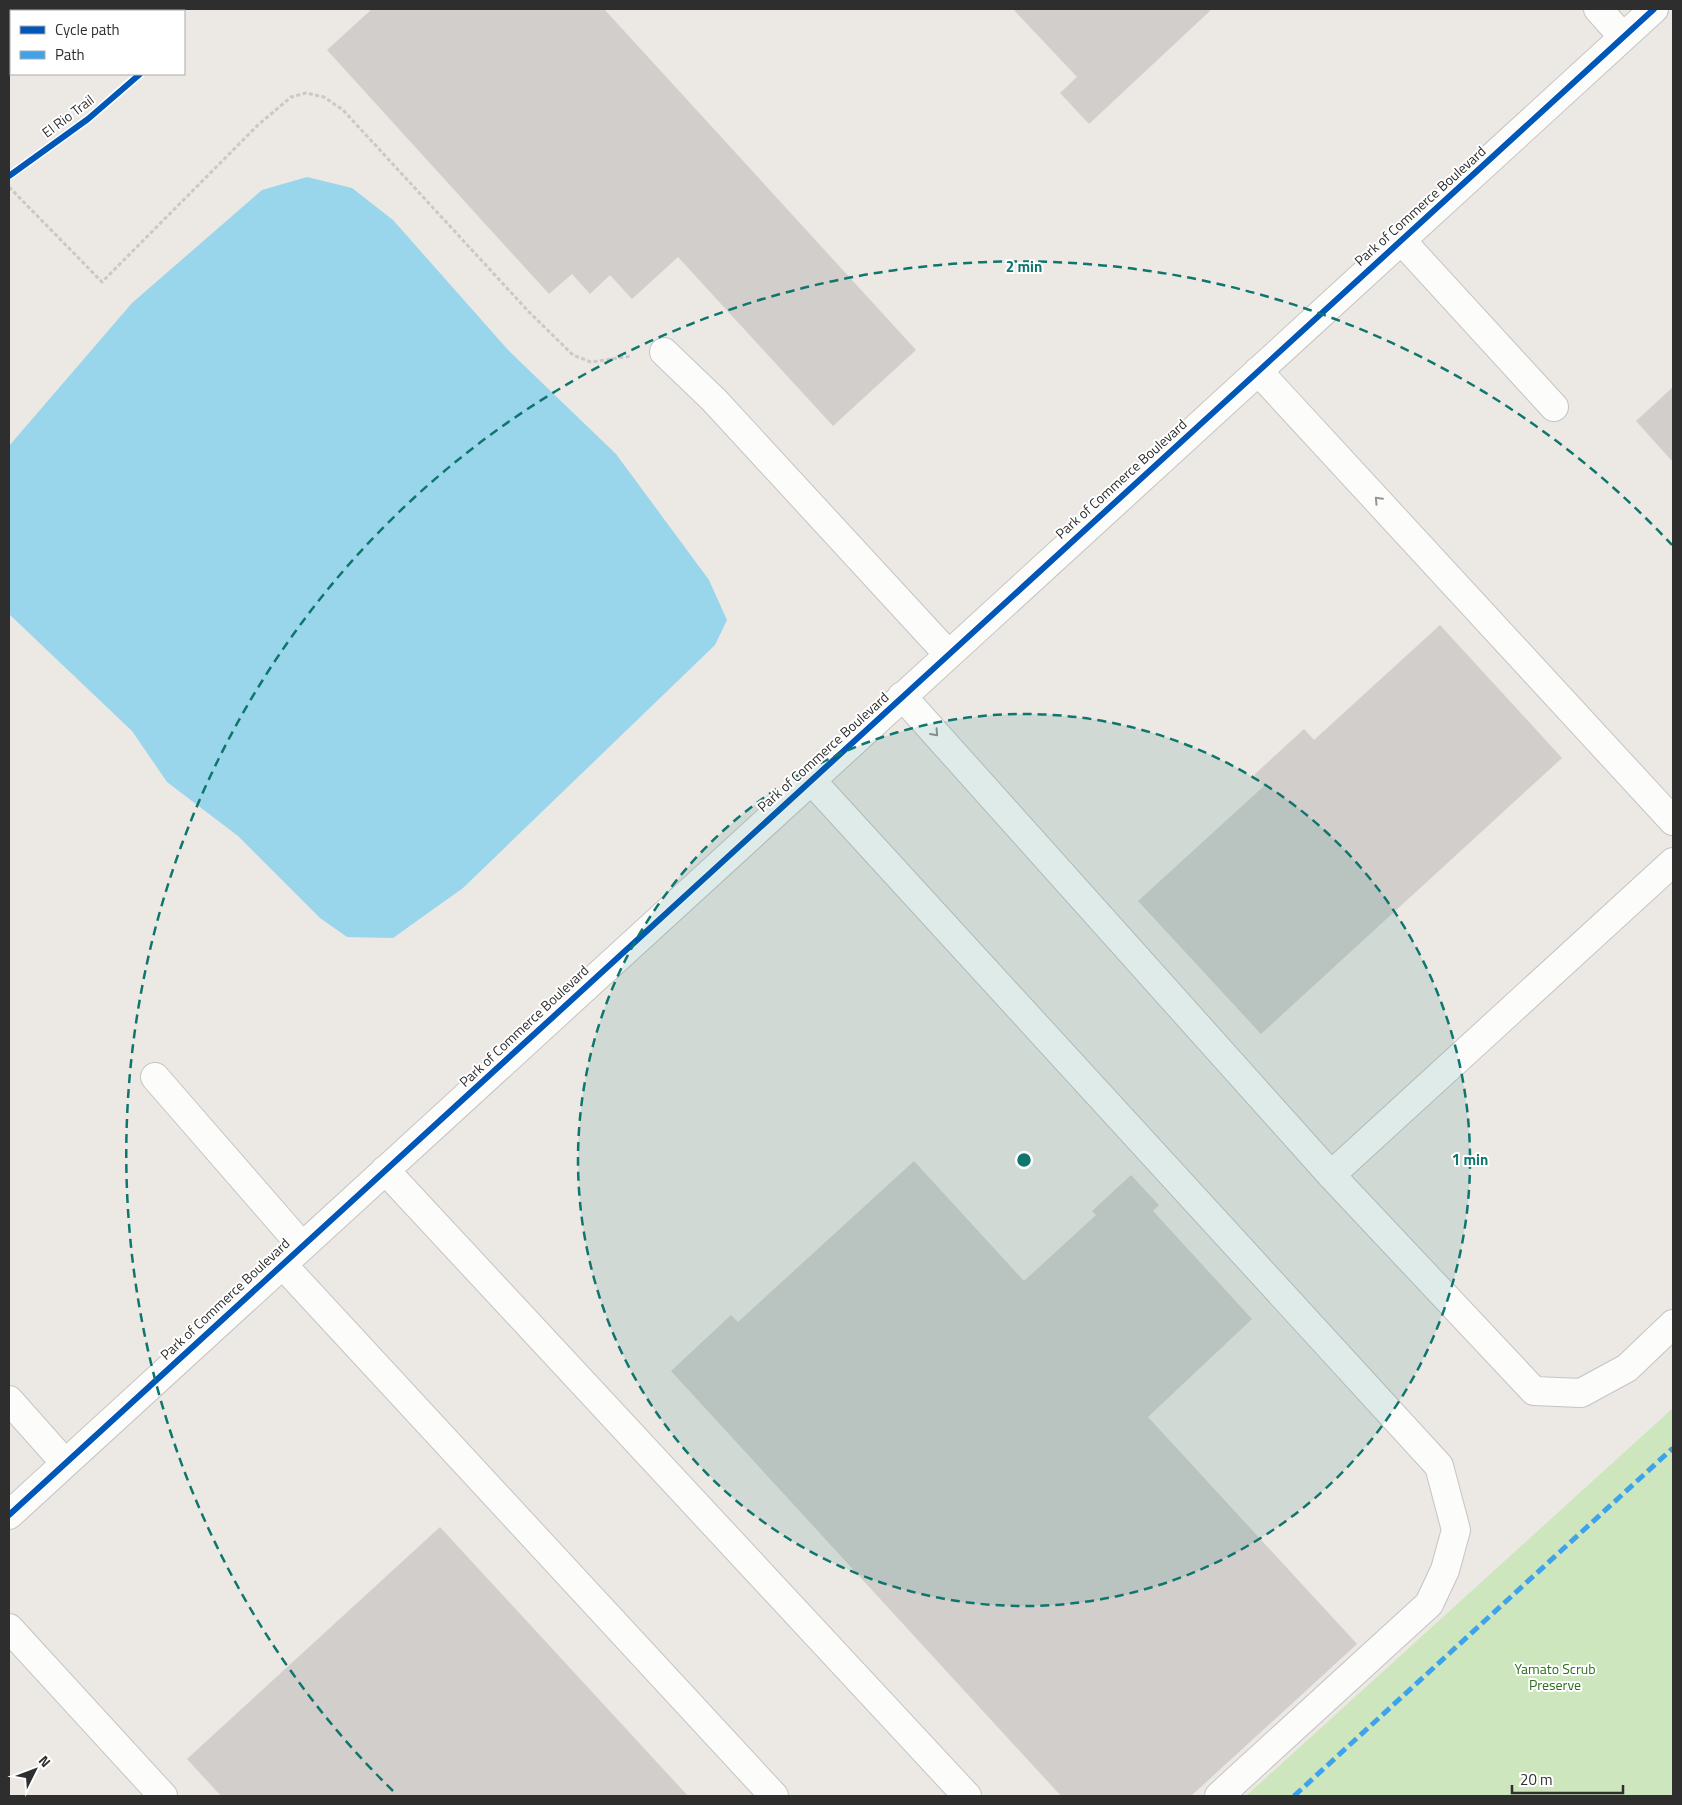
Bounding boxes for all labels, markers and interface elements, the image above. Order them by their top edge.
legend [10,10,185,75]
text: Cycle path [55,18,120,41]
text: Path [55,43,85,66]
street label: El Rio Trail [37,89,98,142]
street label: Park of Commerce Boulevard [1349,141,1490,270]
text: 2 min [1006,255,1042,278]
street label: Park of Commerce Boulevard [1050,414,1191,543]
one-way arrow [1375,496,1384,505]
street label: Park of Commerce Boulevard [752,687,893,816]
one-way arrow [929,727,938,736]
street label: Park of Commerce Boulevard [454,960,593,1091]
text: 1 min [1452,1148,1488,1171]
centre of rings [1015,1151,1033,1169]
street label: Park of Commerce Boulevard [155,1233,294,1364]
park label: Yamato Scrub Preserve [1514,1658,1596,1695]
north arrow [10,1745,60,1795]
text: N [34,1750,56,1772]
scale bar [1512,1762,1623,1794]
text: 20 m [1520,1768,1553,1791]

